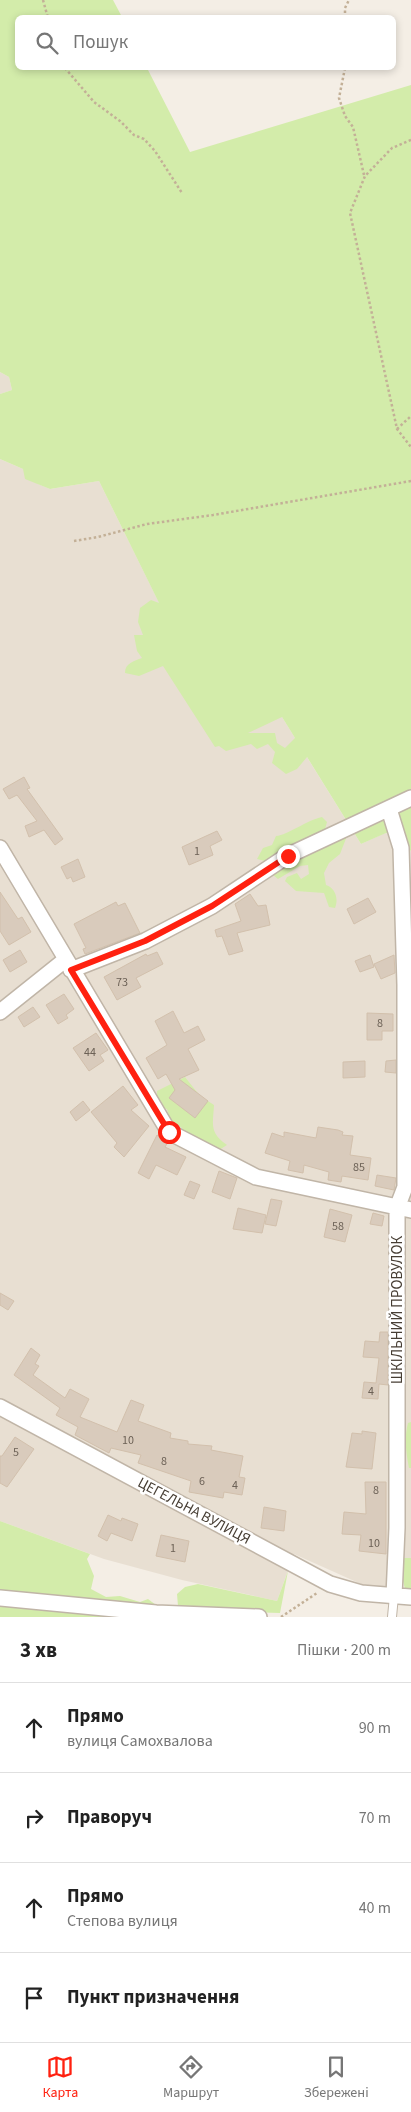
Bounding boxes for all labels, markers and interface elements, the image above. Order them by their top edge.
search box [15,15,396,70]
icon: search [33,29,61,57]
text: Пошук [73,29,128,56]
house number: 1 [194,843,200,860]
route end [277,845,300,868]
house number: 73 [116,974,128,991]
house number: 8 [377,1015,383,1032]
house number: 44 [84,1044,96,1061]
route start [158,1121,181,1144]
house number: 85 [353,1159,365,1176]
house number: 58 [332,1218,344,1235]
street label: ШКІЛЬНИЙ ПРОВУЛОК [387,1236,408,1384]
house number: 4 [368,1383,374,1400]
house number: 10 [122,1432,134,1449]
house number: 5 [13,1444,19,1461]
house number: 8 [161,1453,167,1470]
street label: ЦЕГЕЛЬНА ВУЛИЦЯ [134,1472,254,1550]
house number: 6 [199,1473,205,1490]
house number: 4 [232,1477,238,1494]
house number: 8 [373,1482,379,1499]
house number: 10 [368,1535,380,1552]
house number: 1 [170,1540,176,1557]
text: 3 хв [20,1635,57,1665]
text: Пішки · 200 m [297,1639,391,1661]
text: Прямо [67,1703,124,1730]
icon: ahead [20,1714,48,1742]
text: 90 m [359,1717,391,1739]
text: вулиця Самохвалова [67,1730,213,1752]
icon: right [20,1804,48,1832]
text: Праворуч [67,1804,152,1831]
text: 70 m [359,1807,391,1829]
text: Прямо [67,1883,124,1910]
icon: ahead [20,1894,48,1922]
text: 40 m [359,1897,391,1919]
text: Степова вулиця [67,1910,178,1932]
icon: arrive [20,1984,48,2012]
text: Пункт призначення [67,1984,239,2011]
tab: Карта [42,2053,78,2103]
tab: Маршрут [163,2053,219,2103]
tab: Збережені [304,2053,369,2103]

